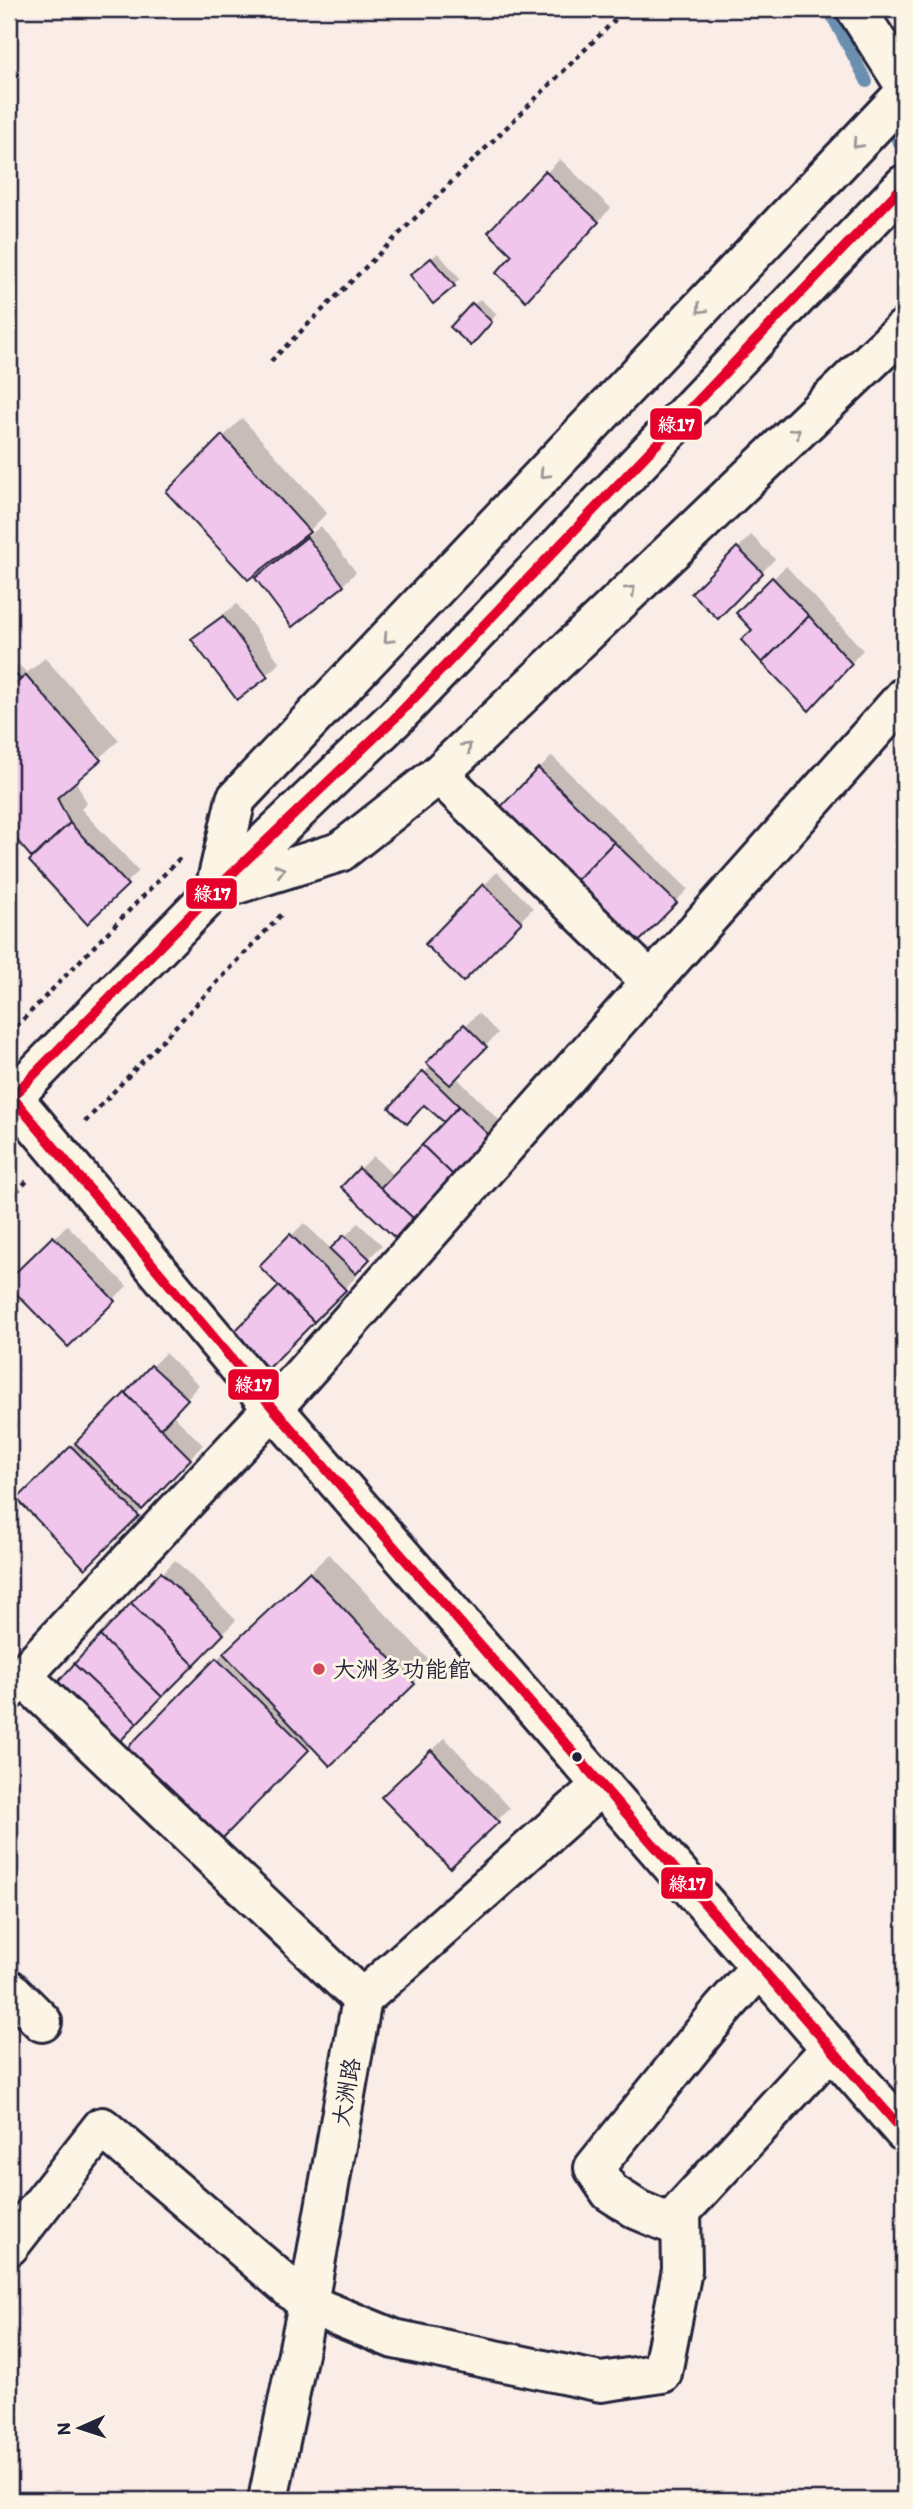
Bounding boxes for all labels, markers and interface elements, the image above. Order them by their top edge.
one-way arrow [853,135,866,148]
one-way arrow [696,301,709,314]
line badge: 綠17 [649,407,703,441]
text: 綠17 [657,413,695,436]
one-way arrow [788,428,801,441]
one-way arrow [540,466,553,479]
one-way arrow [623,585,636,598]
one-way arrow [384,631,396,644]
one-way arrow [459,742,472,755]
one-way arrow [274,864,286,879]
line badge: 綠17 [185,877,238,910]
text: 綠17 [193,882,231,905]
line badge: 綠17 [227,1368,280,1401]
text: 綠17 [234,1373,272,1396]
place label: 大洲多功能館 [333,1655,471,1683]
marker: 大洲多功能館 [311,1661,327,1677]
unlabelled marker [570,1750,584,1764]
line badge: 綠17 [660,1866,714,1900]
text: 綠17 [668,1872,706,1895]
street label: 大洲路 [326,2056,366,2128]
north arrow [46,2394,116,2464]
text: N [52,2422,75,2436]

